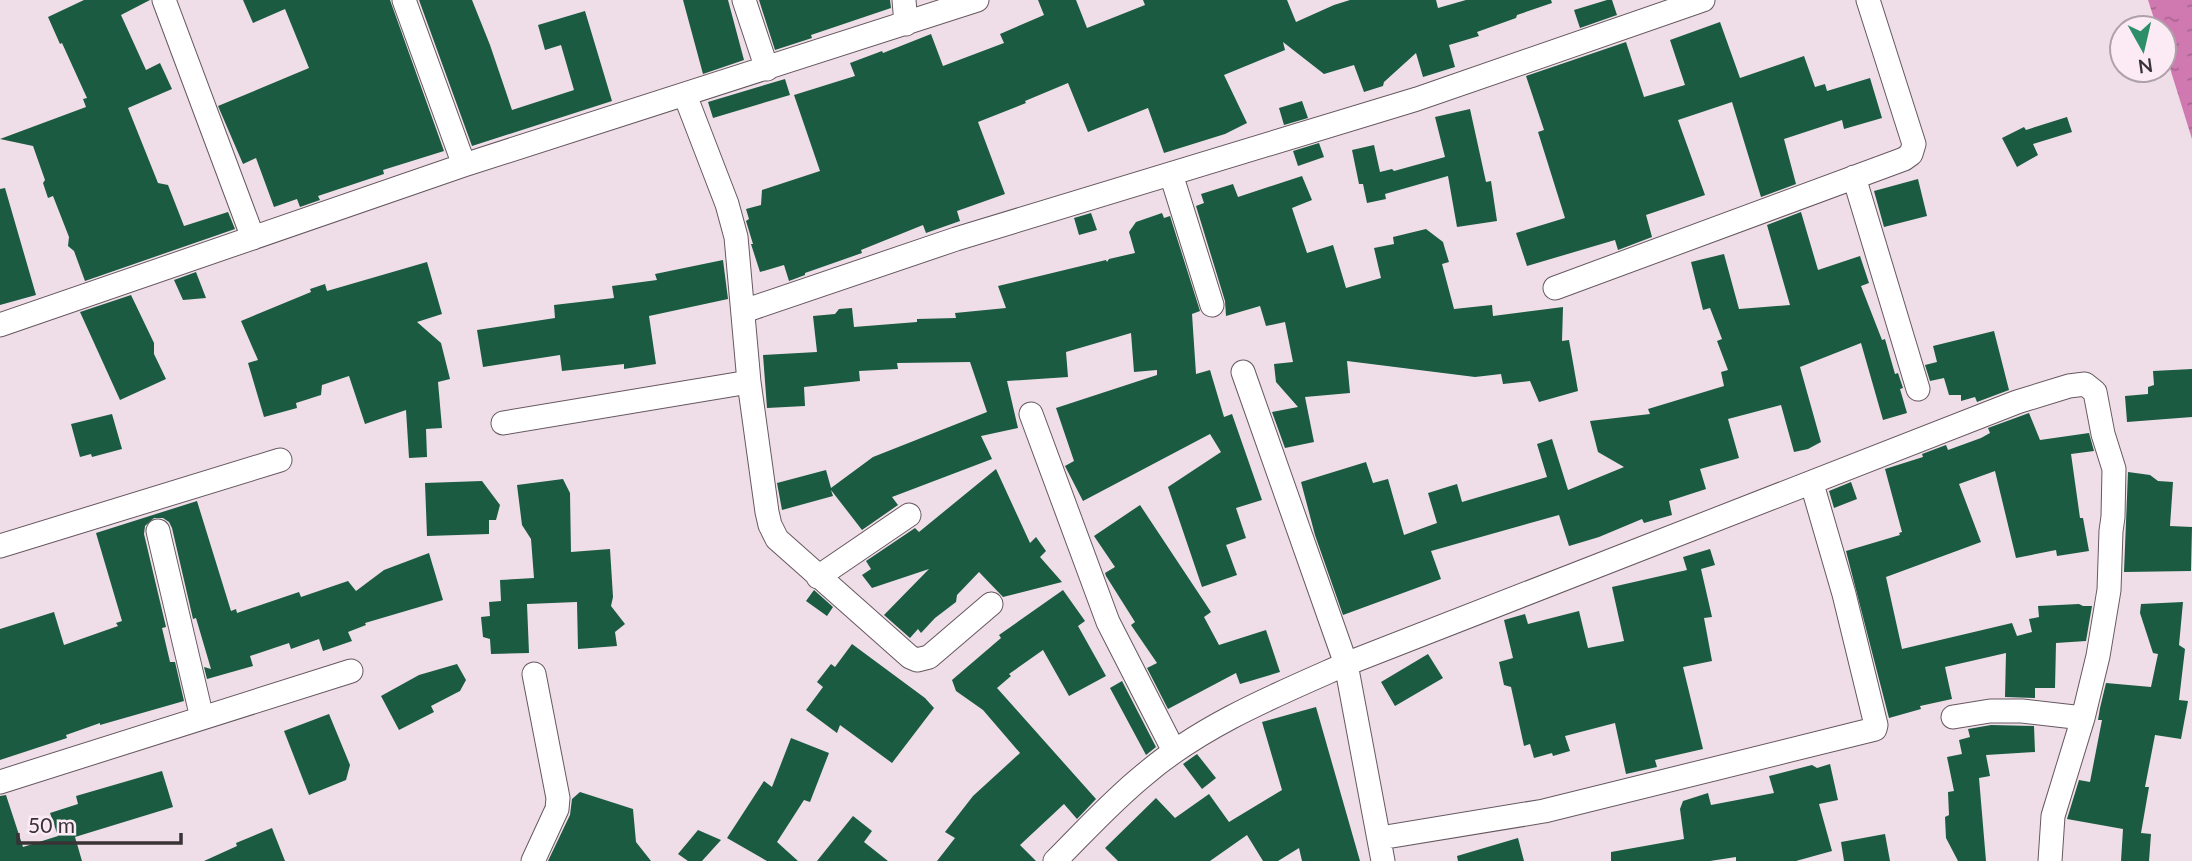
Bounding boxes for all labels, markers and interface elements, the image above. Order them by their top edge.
north arrow [2108,14,2178,84]
text: N [2137,54,2154,79]
scale bar [18,802,180,846]
text: 50 m [28,812,75,837]

